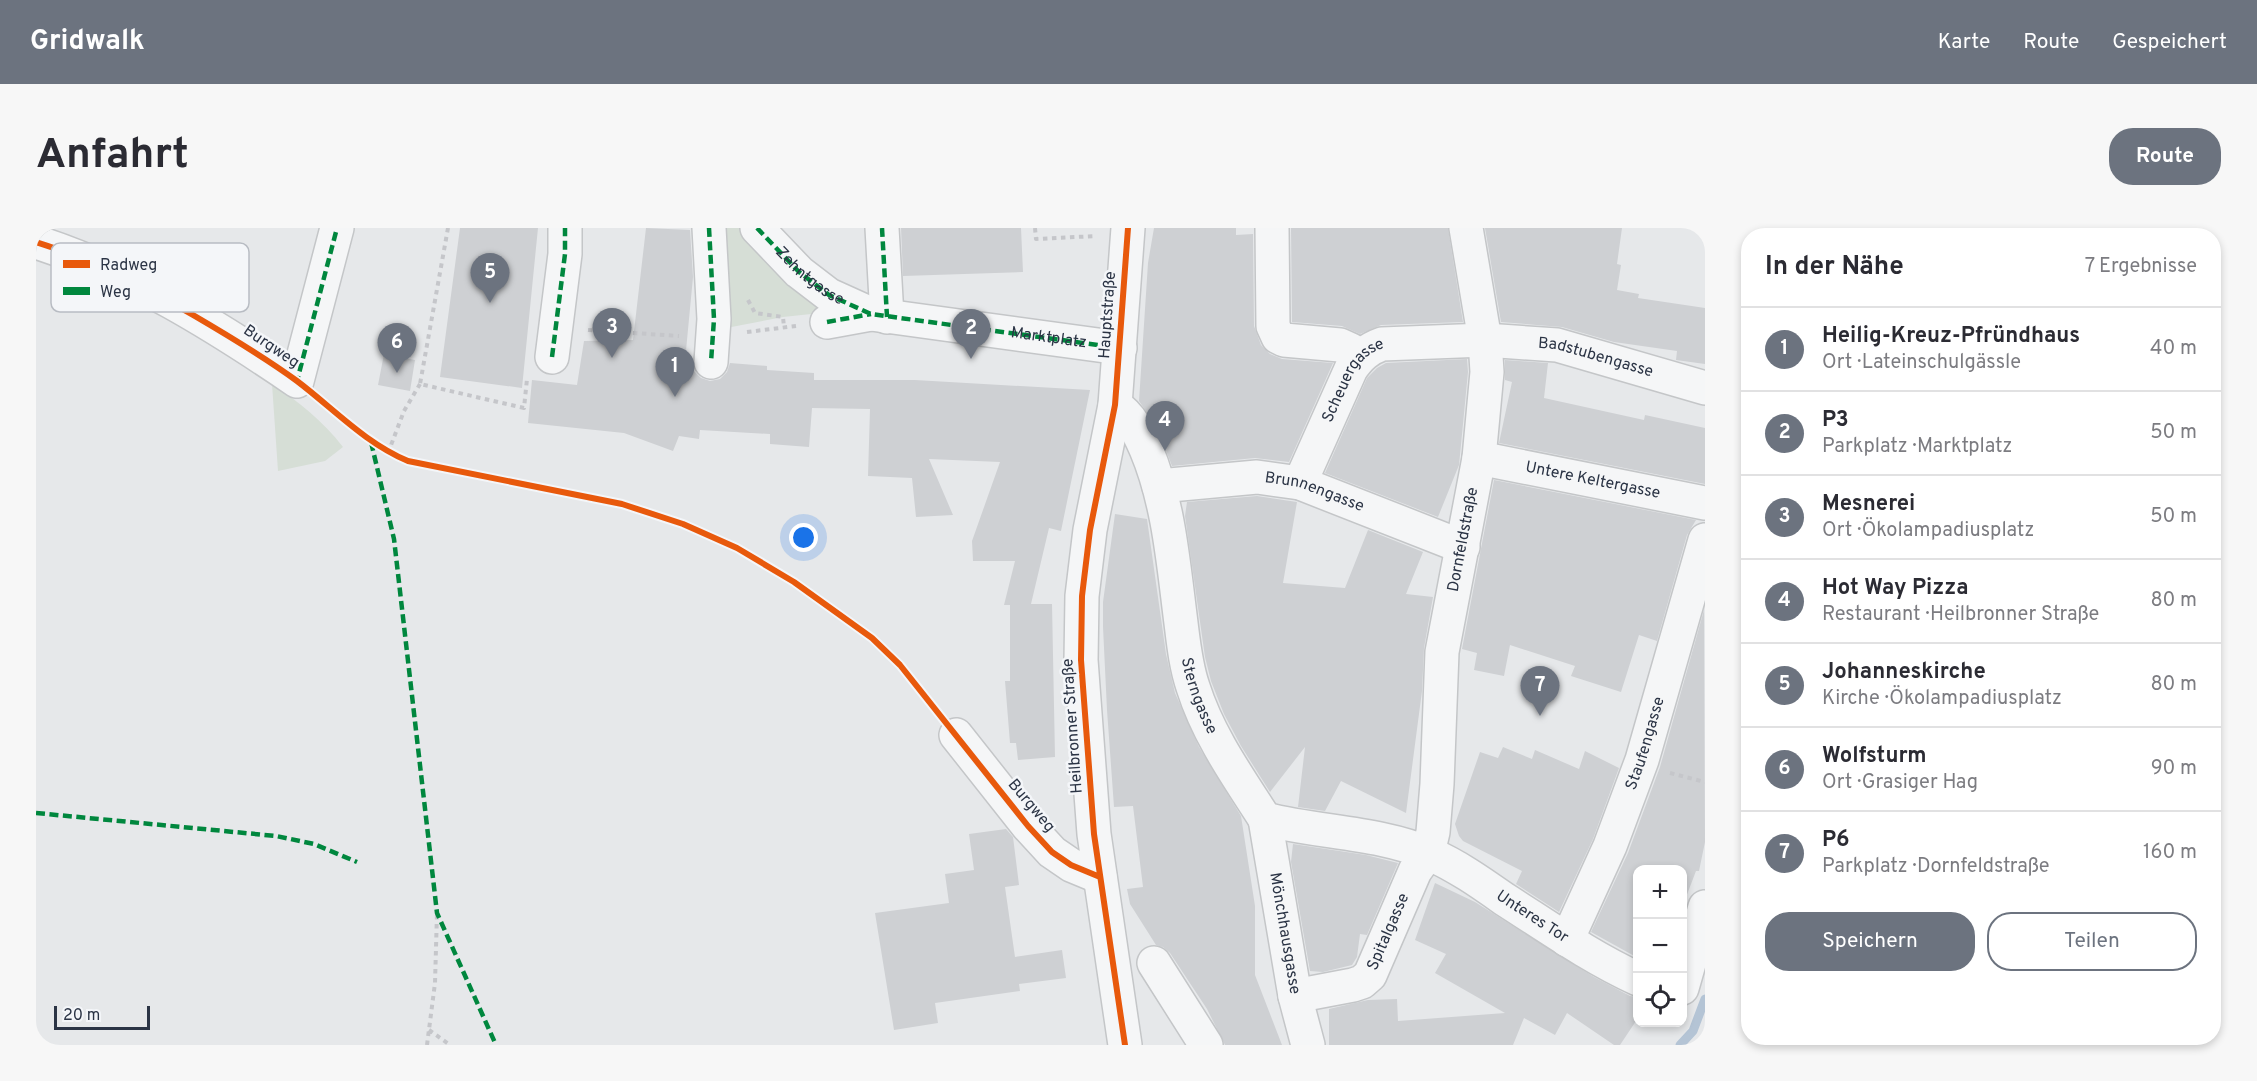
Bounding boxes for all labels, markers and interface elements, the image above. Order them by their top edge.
text: Gridwalk [30,24,145,60]
text: Karte [1938,29,1990,56]
text: Route [2023,29,2079,56]
text: Gespeichert [2112,29,2227,56]
button: Route [2109,128,2221,185]
text: Anfahrt [36,130,189,183]
legend [51,243,249,312]
street label: Zehntgasse [771,243,847,310]
text: In der Nähe [1765,251,1904,284]
pin: 5 [470,254,510,303]
text: 7 Ergebnisse [2085,254,2197,280]
text: Radweg [100,256,157,276]
street label: Hauptstraße [1095,271,1121,359]
text: Weg [100,283,131,303]
pin: 3 [592,308,632,358]
pin: 2 [952,310,990,359]
street label: Burgweg [239,321,303,373]
street label: Marktplatz [1009,323,1088,353]
text: Heilig-Kreuz-Pfründhaus [1822,323,2080,350]
pin: 6 [378,324,416,373]
street label: Scheuergasse [1318,334,1387,426]
street label: Badstubengasse [1537,334,1655,382]
text: 1 [1781,336,1789,362]
text: 40 m [2150,336,2197,362]
pin: 1 [656,348,694,397]
text: Ort · Lateinschulgässle [1822,350,2021,376]
pin: 4 [1146,402,1184,451]
text: P3 [1822,407,1849,434]
text: 2 [1778,420,1791,446]
text: 50 m [2150,420,2197,446]
text: Parkplatz · Marktplatz [1822,434,2012,460]
street label: Untere Keltergasse [1524,457,1662,504]
street label: Brunnengasse [1264,468,1367,517]
street label: Dornfeldstraße [1444,486,1483,594]
text: Mesnerei [1822,491,1915,518]
text: 3 [1779,504,1791,530]
text: 50 m [2150,504,2197,530]
text: Ort · Ökolampadiusplatz [1822,518,2034,544]
your location [789,523,818,552]
text: Hot Way Pizza [1822,575,1969,602]
text: 4 [1778,588,1791,614]
text: 80 m [2151,588,2197,614]
text: Restaurant · Heilbronner Straße [1822,602,2099,628]
street label: Sterngasse [1176,656,1221,738]
street label: Heilbronner Straße [1058,658,1088,794]
text: Johanneskirche [1822,659,1986,686]
pin: 7 [1520,666,1560,716]
text: 5 [1778,672,1791,698]
text: 80 m [2151,672,2197,698]
text: Kirche · Ökolampadiusplatz [1822,686,2062,712]
street label: Staufengasse [1622,695,1670,793]
text: Wolfsturm [1822,743,1927,770]
text: 6 [1778,756,1791,782]
text: 90 m [2151,756,2197,782]
text: Ort · Grasiger Hag [1822,770,1978,796]
street label: Burgweg [1003,775,1059,837]
text: P6 [1822,827,1850,854]
text: 7 [1779,840,1790,866]
text: 160 m [2143,840,2197,866]
text: Parkplatz · Dornfeldstraße [1822,854,2050,880]
map controls [1633,865,1687,1027]
button: + [1633,865,1687,919]
street label: Mönchhausgasse [1264,871,1305,996]
street label: Unteres Tor [1492,886,1572,948]
street label: Spitalgasse [1363,890,1414,974]
button: Speichern [1765,912,1975,971]
button: Teilen [1987,912,2197,971]
button: − [1633,919,1687,973]
button: locate [1633,973,1687,1027]
scale bar [54,1003,150,1030]
text: 20 m [63,1006,100,1026]

